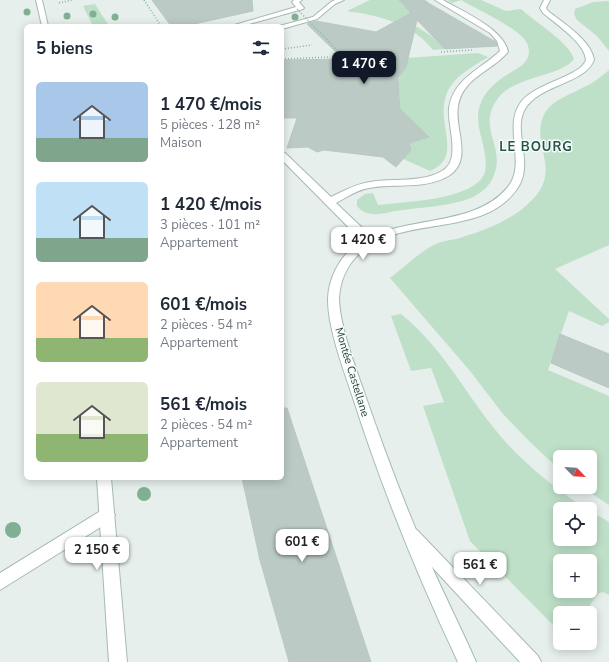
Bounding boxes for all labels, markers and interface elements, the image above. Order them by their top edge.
text: 5 biens [36,37,93,60]
icon: filters [250,37,272,59]
pin: 1 470 € [327,51,401,85]
text: 1 470 € [341,55,387,73]
text: 1 470 €/mois [160,93,262,116]
icon: home [68,98,116,146]
text: 5 pièces · 128 m² [160,116,260,134]
text: Maison [160,134,202,152]
district label: LE BOURG [499,138,573,156]
text: 1 420 €/mois [160,193,262,216]
icon: home [68,198,116,246]
text: 3 pièces · 101 m² [160,216,260,234]
pin: 1 420 € [326,227,400,261]
text: 1 420 € [340,231,386,249]
text: Appartement [160,234,238,252]
text: 601 €/mois [160,293,247,316]
icon: home [68,298,116,346]
text: 2 pièces · 54 m² [160,316,252,334]
street label: Montée Castellane [331,326,373,419]
text: Appartement [160,334,238,352]
text: 561 €/mois [160,393,247,416]
icon: home [68,398,116,446]
text: 2 pièces · 54 m² [160,416,252,434]
text: Appartement [160,434,238,452]
north arrow [553,450,597,494]
map controls [553,450,597,650]
button: locate [553,502,597,546]
pin: 601 € [274,529,330,563]
text: 601 € [285,533,319,551]
pin: 2 150 € [60,537,134,571]
text: 2 150 € [74,541,120,559]
pin: 561 € [452,552,508,586]
button: + [553,554,597,598]
text: 561 € [463,556,497,574]
button: − [553,606,597,650]

